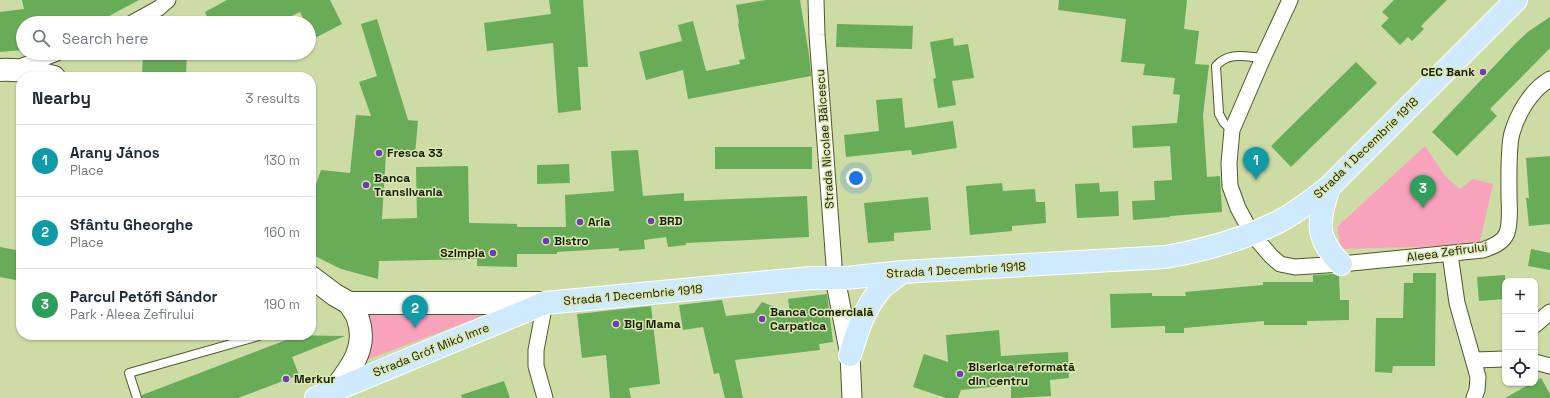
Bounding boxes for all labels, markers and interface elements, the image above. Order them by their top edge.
search box [16,16,316,60]
icon: search [30,27,52,49]
text: Search here [62,29,148,48]
place label: CEC Bank [1421,64,1475,80]
marker: CEC Bank [1478,67,1488,77]
street label: Strada Nicolae Bălcescu [812,69,838,209]
text: Nearby [32,87,91,109]
text: 3 results [246,90,300,107]
street label: Strada 1 Decembrie 1918 [1310,94,1422,202]
text: Arany János [70,143,160,162]
place label: Fresca 33 [387,145,443,161]
pin: 1 [1243,147,1269,180]
marker: Fresca 33 [374,148,384,158]
text: 1 [42,152,48,169]
text: 130 m [264,152,300,169]
text: Place [70,162,104,179]
your location [846,168,866,188]
place label: Banca Transilvania [374,170,443,200]
pin: 3 [1410,175,1436,208]
marker: Banca Transilvania [361,180,371,190]
place label: BRD [659,213,683,229]
place label: Aria [588,214,611,230]
text: Sfântu Gheorghe [70,215,193,234]
marker: BRD [646,216,656,226]
marker: Aria [575,217,585,227]
text: 2 [41,224,49,241]
text: 160 m [264,224,300,241]
place label: Bistro [554,233,589,249]
text: Place [70,234,104,251]
marker: Bistro [541,236,551,246]
street label: Aleea Zefirului [1406,238,1488,266]
place label: Szimpla [440,245,485,261]
marker: Szimpla [488,248,498,258]
street label: Strada 1 Decembrie 1918 [886,258,1026,282]
map controls [1502,278,1538,386]
button: + [1502,278,1538,314]
street label: Strada 1 Decembrie 1918 [563,281,703,309]
text: Parcul Petőfi Sándor [70,287,218,306]
pin: 2 [402,295,428,328]
text: 3 [41,296,49,313]
text: 190 m [264,296,300,313]
place label: Banca Comercială Carpatica [770,304,873,334]
text: Park · Aleea Zefirului [70,306,194,323]
marker: Banca Comercială Carpatica [757,314,767,324]
button: − [1502,314,1538,350]
place label: Big Mama [624,316,681,332]
street label: Strada Gróf Mikó Imre [370,319,492,381]
marker: Big Mama [611,319,621,329]
button: locate [1502,350,1538,386]
place label: Biserica reformată din centru [968,359,1075,389]
marker: Biserica reformată din centru [955,369,965,379]
place label: Merkur [294,371,335,387]
marker: Merkur [281,374,291,384]

